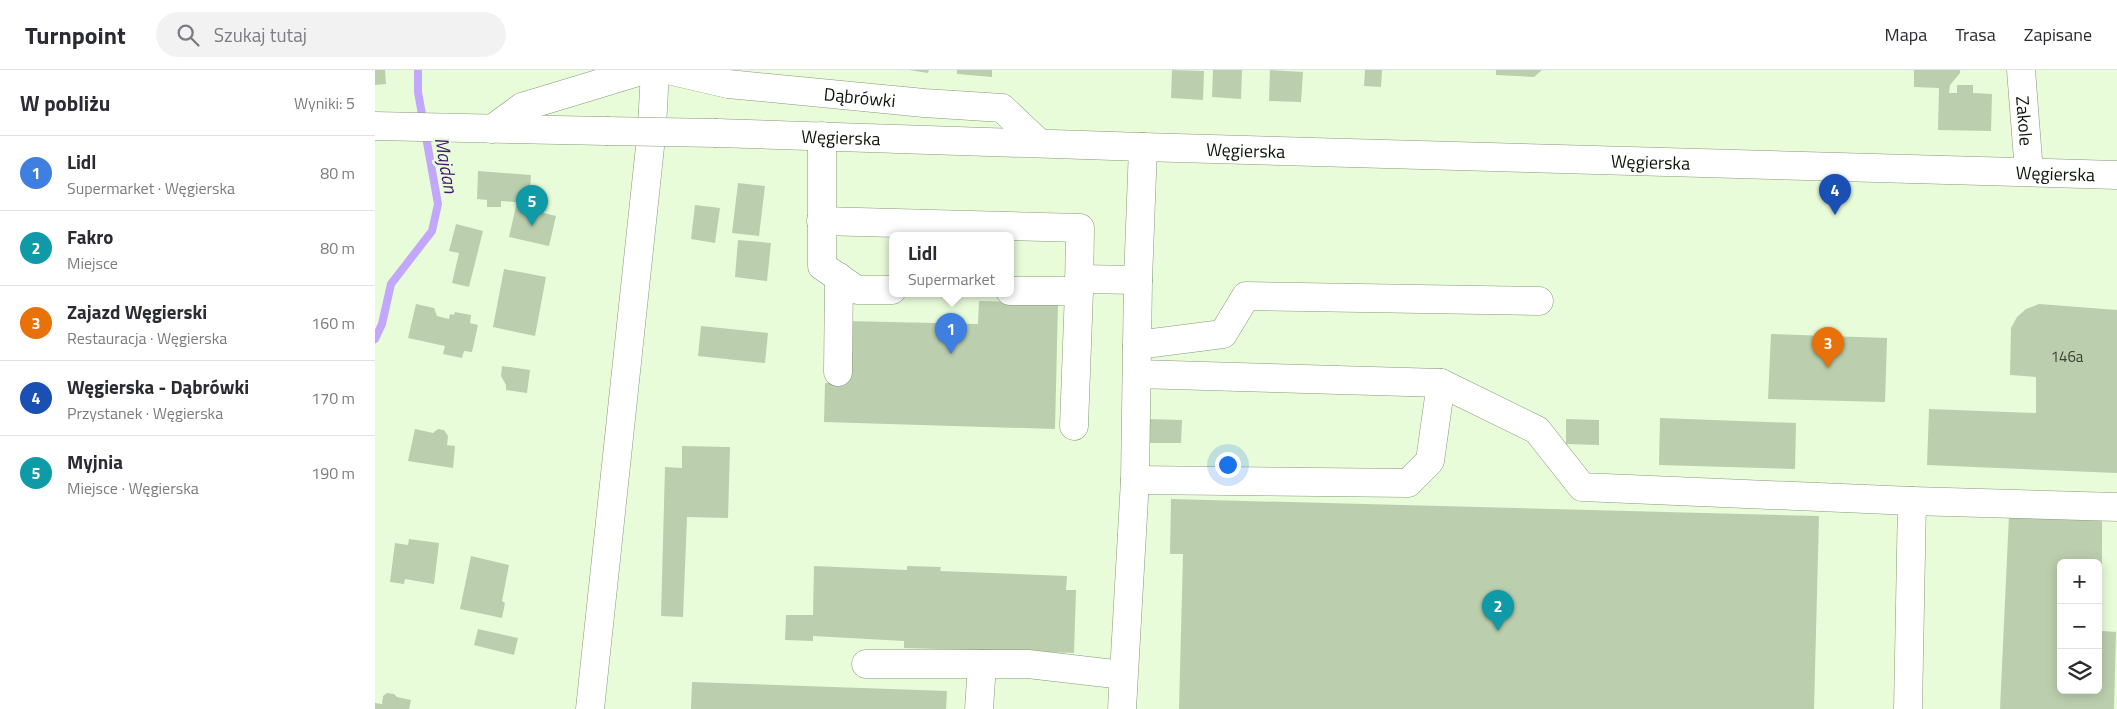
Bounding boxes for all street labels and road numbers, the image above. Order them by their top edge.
street label: Dąbrówki [823,80,897,114]
street label: Zakole [2010,95,2040,147]
street label: Węgierska [801,122,881,152]
street label: Węgierska [1206,135,1286,165]
street label: Węgierska [1611,147,1691,176]
street label: Węgierska [2015,159,2095,188]

